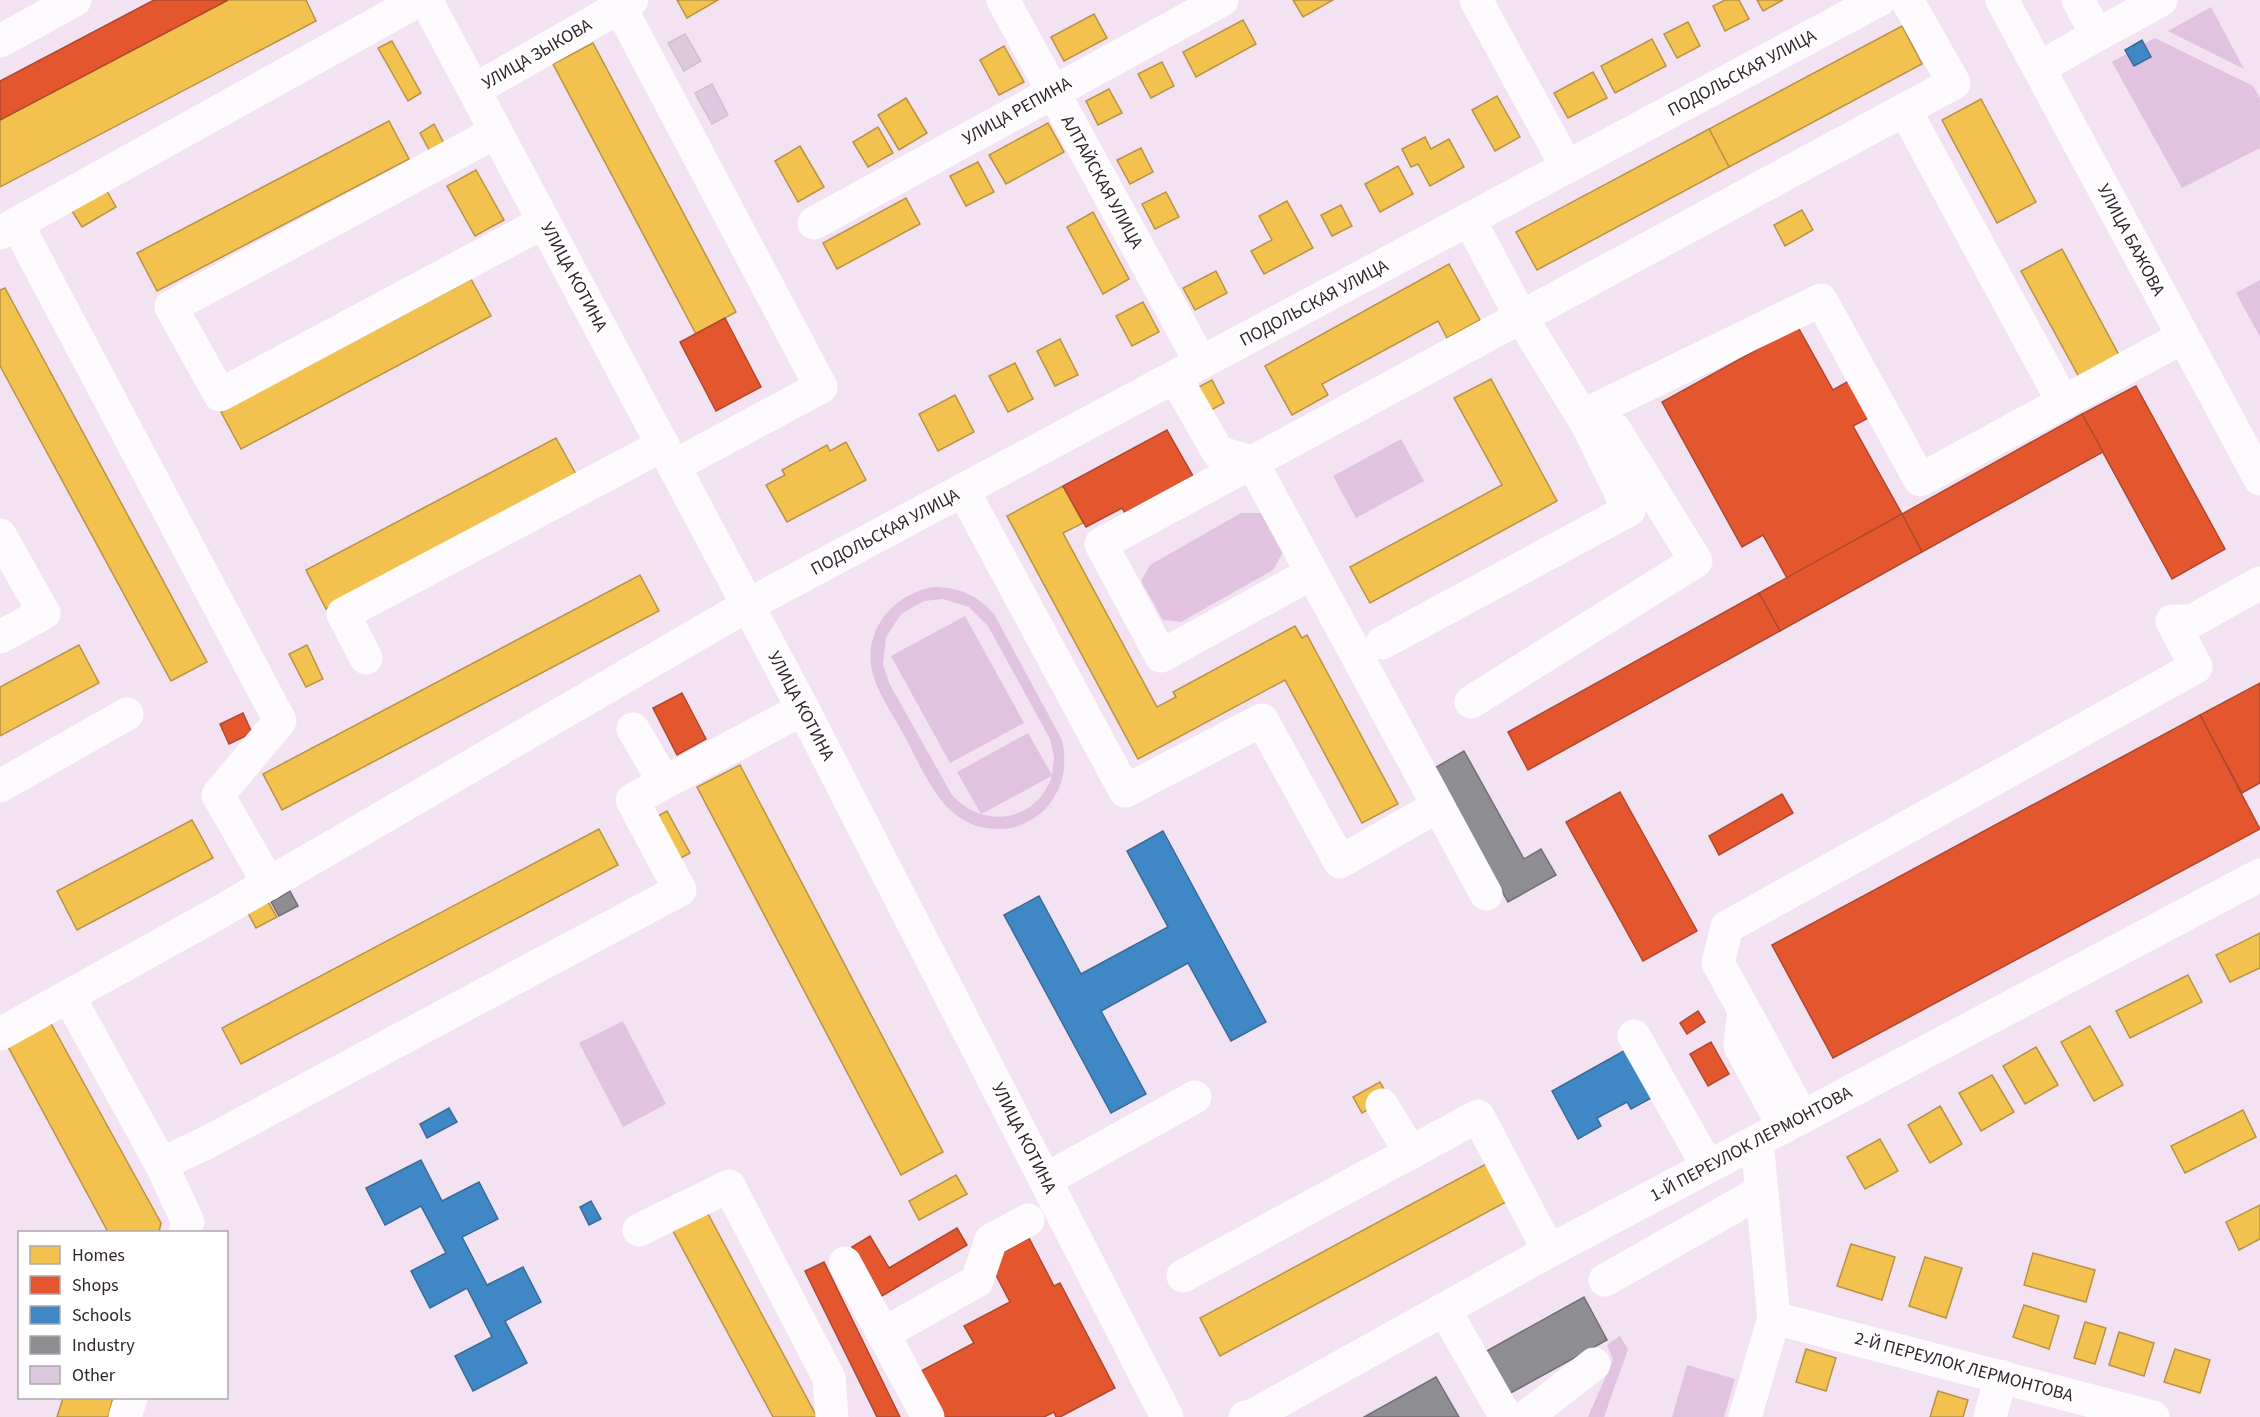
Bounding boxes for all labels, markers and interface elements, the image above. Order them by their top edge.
street label: УЛИЦА ЗЫКОВА [477,12,597,96]
street label: ПОДОЛЬСКАЯ УЛИЦА [1663,23,1821,123]
street label: УЛИЦА РЕПИНА [958,71,1076,151]
street label: АЛТАЙСКАЯ УЛИЦА [1055,111,1149,253]
street label: УЛИЦА БАЖОВА [2091,180,2171,301]
street label: УЛИЦА КОТИНА [535,218,614,336]
street label: ПОДОЛЬСКАЯ УЛИЦА [1235,253,1393,353]
street label: ПОДОЛЬСКАЯ УЛИЦА [806,482,964,582]
street label: УЛИЦА КОТИНА [762,647,841,765]
street label: УЛИЦА КОТИНА [985,1078,1063,1198]
street label: 1-Й ПЕРЕУЛОК ЛЕРМОНТОВА [1646,1080,1857,1208]
legend [18,1231,228,1399]
text: Homes [72,1243,125,1268]
text: Shops [72,1273,119,1298]
text: Schools [72,1303,131,1328]
street label: 2-Й ПЕРЕУЛОК ЛЕРМОНТОВА [1852,1326,2076,1408]
text: Industry [72,1333,135,1358]
text: Other [72,1363,116,1388]

